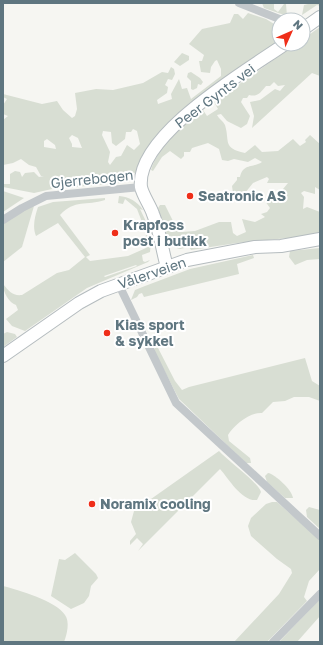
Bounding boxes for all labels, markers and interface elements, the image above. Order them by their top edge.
north arrow [271,12,311,52]
text: N [291,17,306,32]
street label: Peer Gynts vei [171,60,258,131]
street label: Gjerrebogen [50,166,134,191]
place label: Seatronic AS [198,187,286,204]
marker: Seatronic AS [185,191,195,201]
place label: Krapfoss post i butikk [123,216,207,249]
marker: Krapfoss post i butikk [110,228,120,238]
street label: Vålerveien [115,253,188,292]
place label: Kias sport & sykkel [115,316,185,349]
marker: Kias sport & sykkel [102,328,112,338]
place label: Noramix cooling [100,495,211,512]
marker: Noramix cooling [87,499,97,509]

